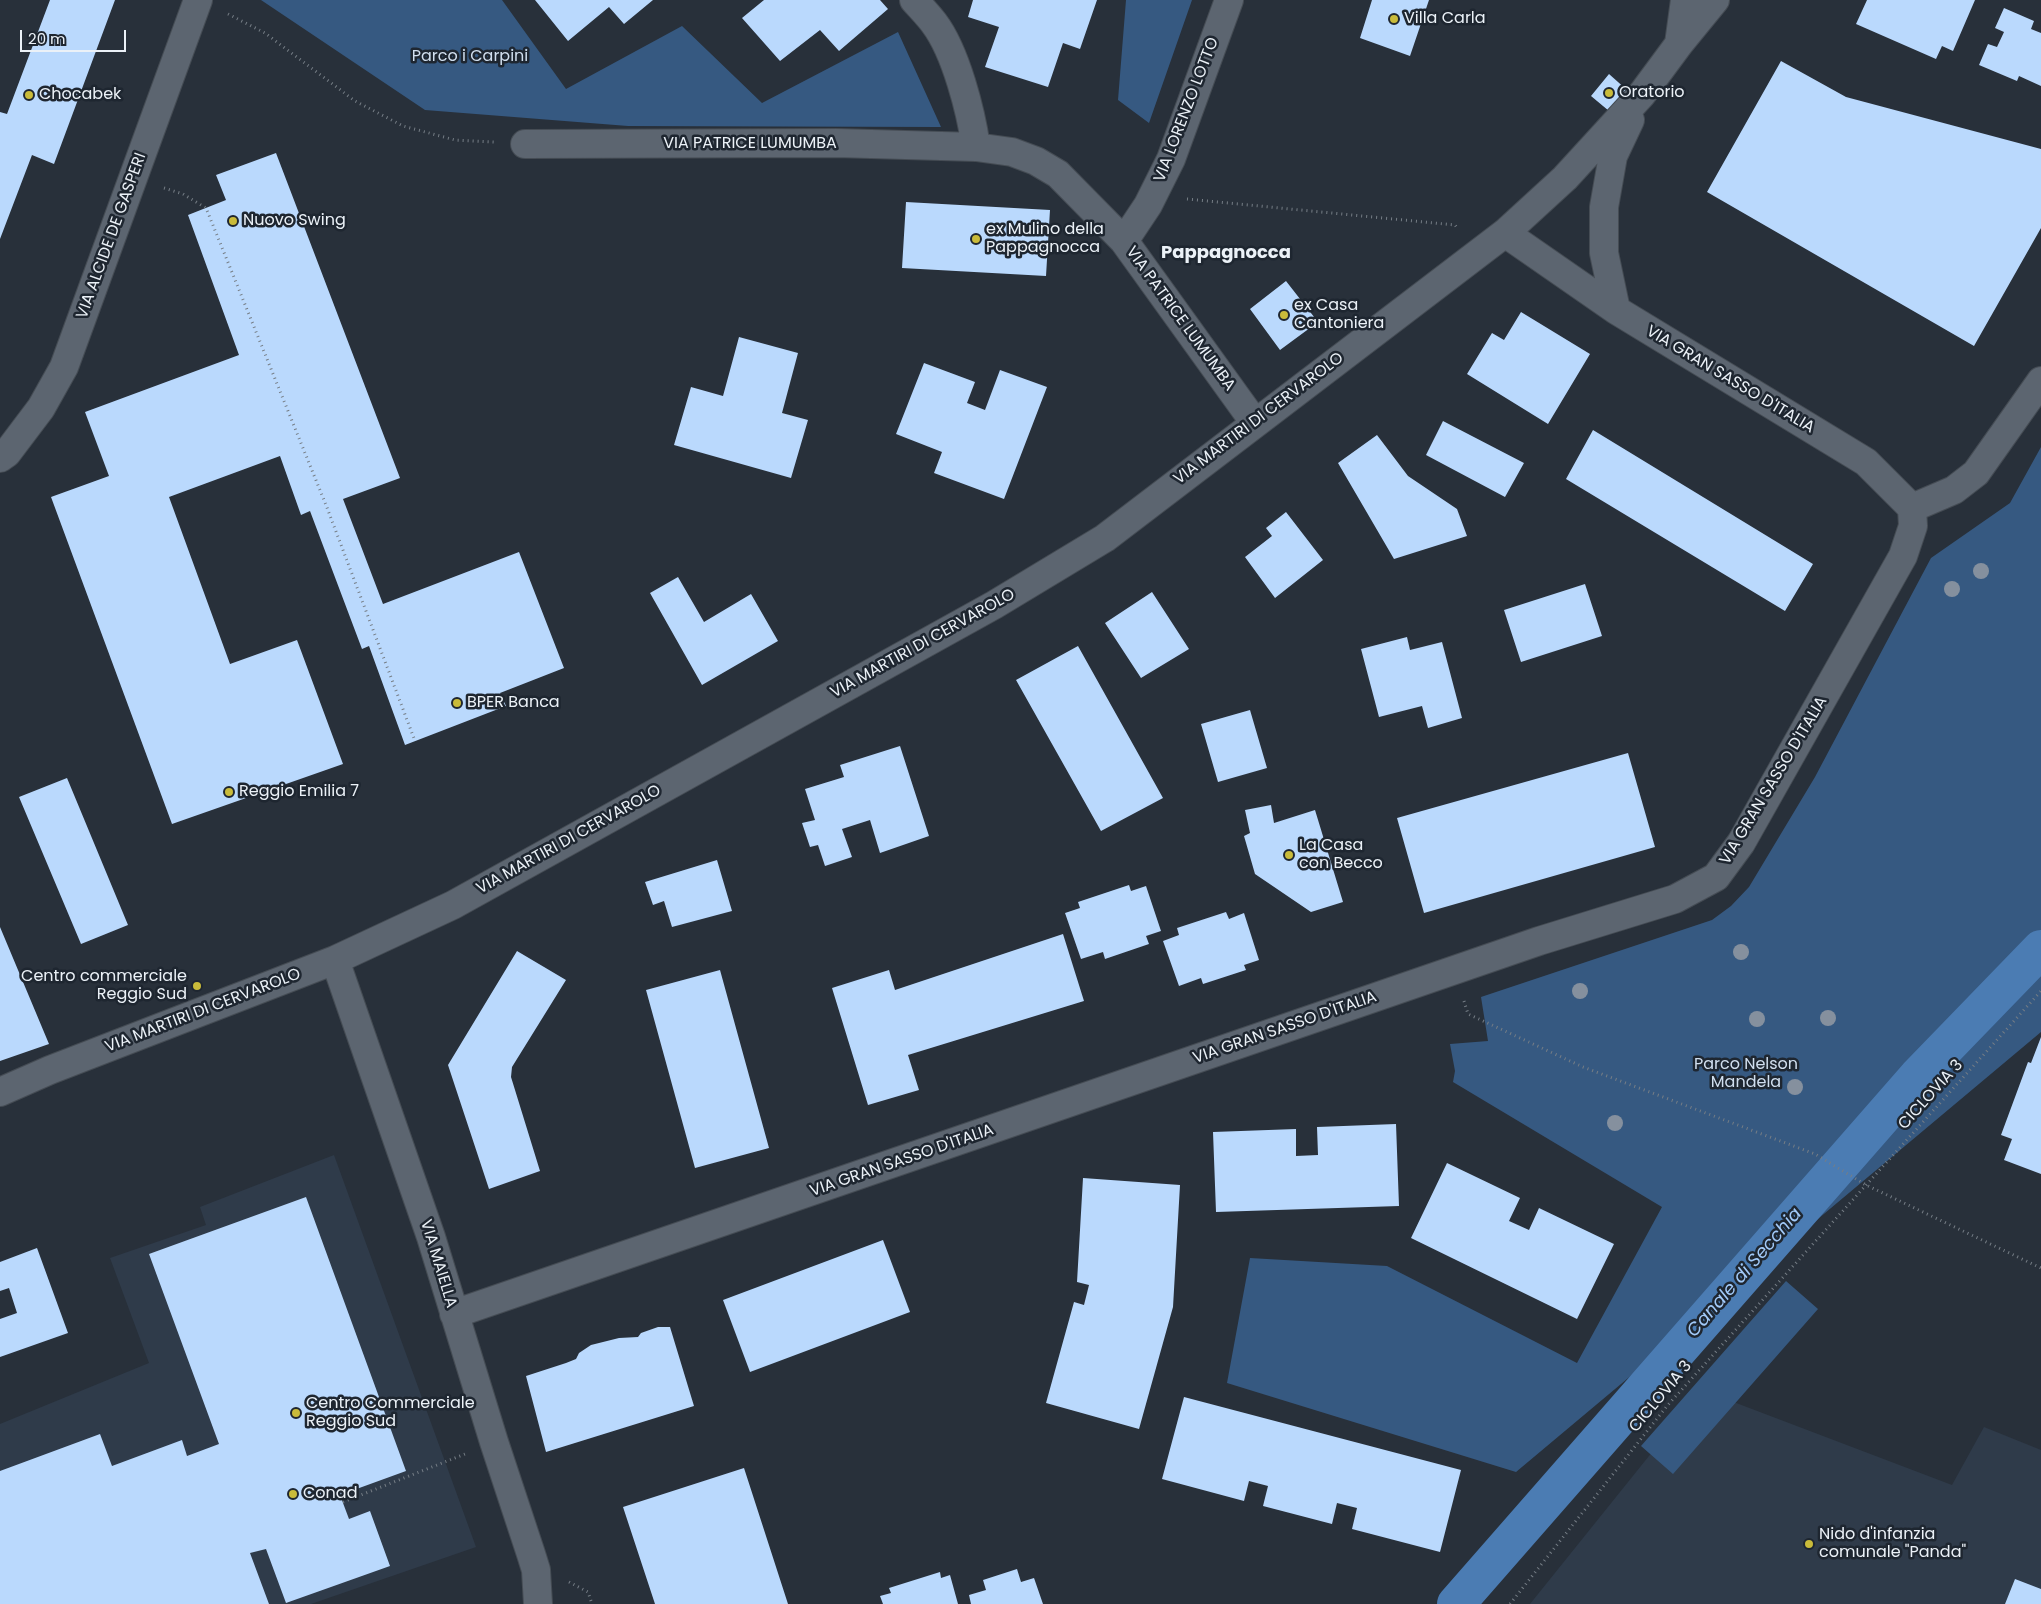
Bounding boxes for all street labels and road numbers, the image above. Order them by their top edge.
street label: VIA LORENZO LOTTO [1151,35,1223,185]
street label: VIA PATRICE LUMUMBA [663,134,837,154]
street label: VIA ALCIDE DE GASPERI [73,150,151,322]
street label: VIA PATRICE LUMUMBA [1121,243,1239,395]
street label: VIA GRAN SASSO D'ITALIA [1642,322,1818,438]
street label: VIA MARTIRI DI CERVAROLO [1170,349,1348,489]
street label: VIA MARTIRI DI CERVAROLO [827,585,1019,703]
street label: VIA GRAN SASSO D'ITALIA [1716,693,1832,869]
street label: VIA MARTIRI DI CERVAROLO [473,781,665,899]
street label: VIA MARTIRI DI CERVAROLO [103,965,303,1057]
street label: VIA GRAN SASSO D'ITALIA [1191,988,1379,1068]
street label: CICLOVIA 3 [1895,1056,1967,1134]
street label: VIA GRAN SASSO D'ITALIA [808,1121,996,1201]
street label: VIA MAIELLA [415,1218,461,1310]
street label: CICLOVIA 3 [1626,1357,1696,1437]

